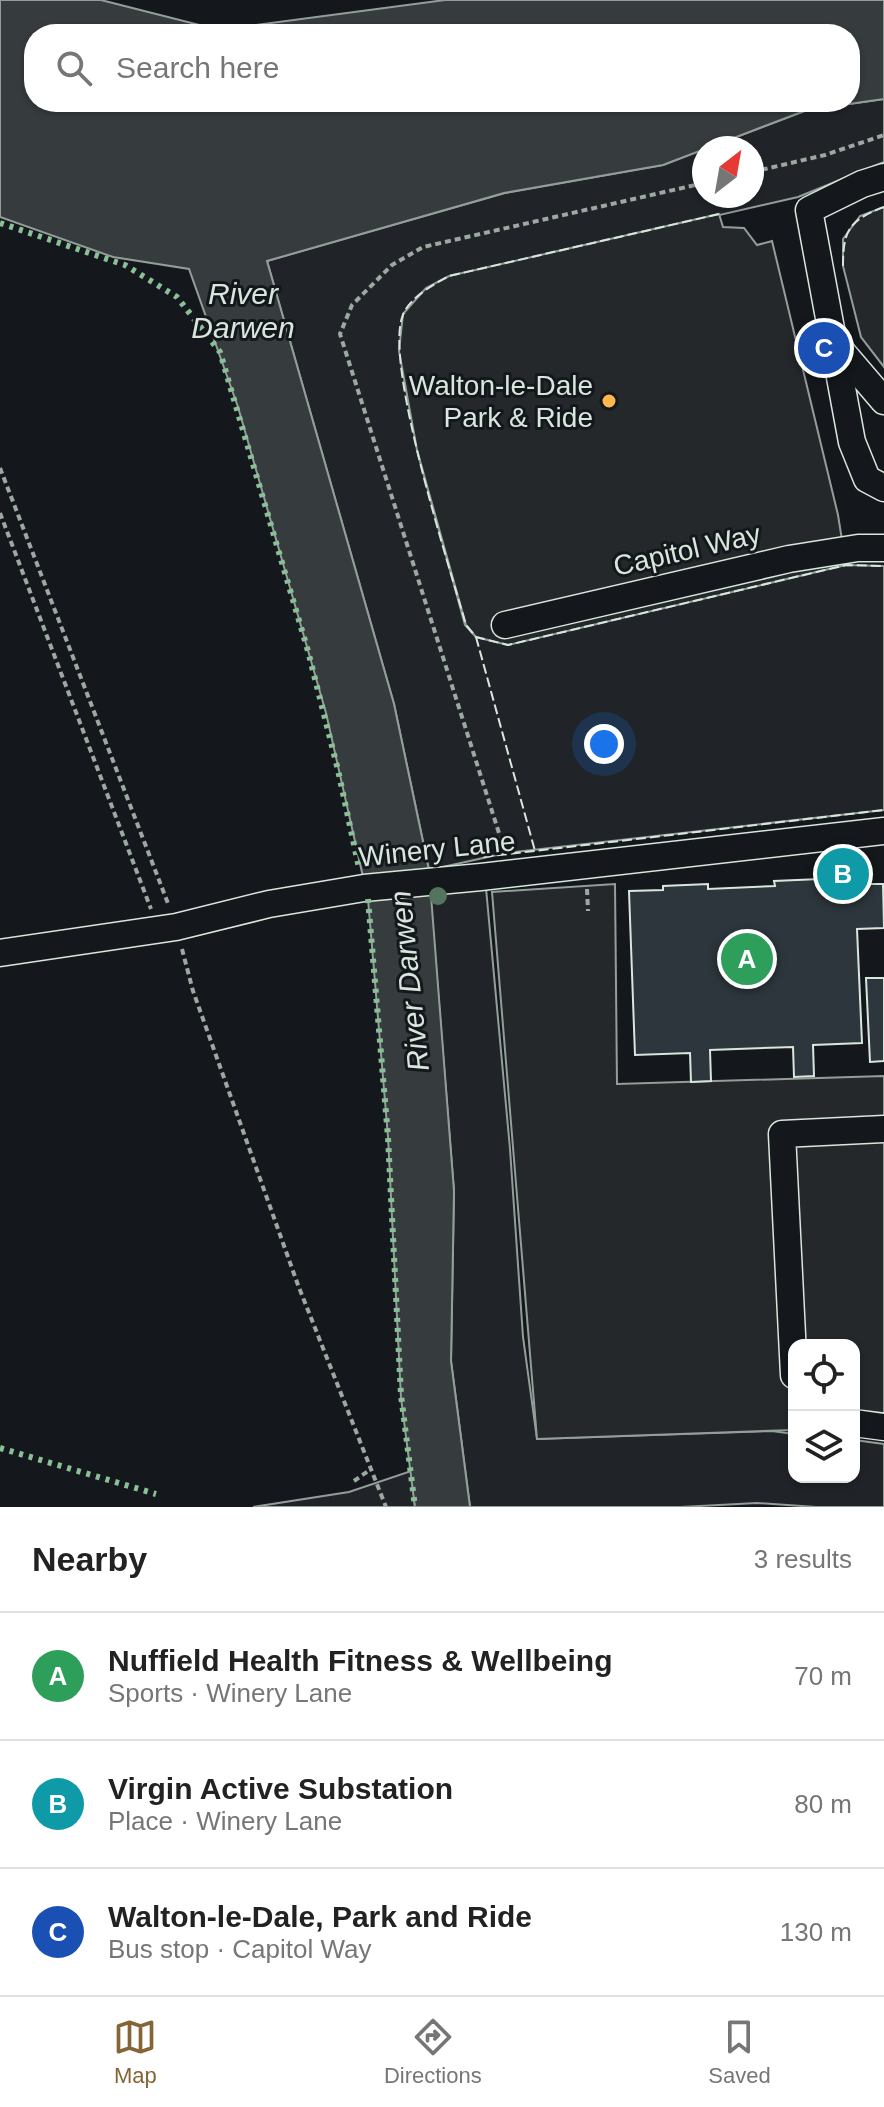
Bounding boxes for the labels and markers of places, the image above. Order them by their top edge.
pin: C [798,318,850,378]
place label: Walton-le-Dale Park & Ride [409,370,593,433]
marker: Walton-le-Dale Park & Ride [600,392,618,410]
pin: B [817,844,869,904]
pin: A [721,929,773,989]

